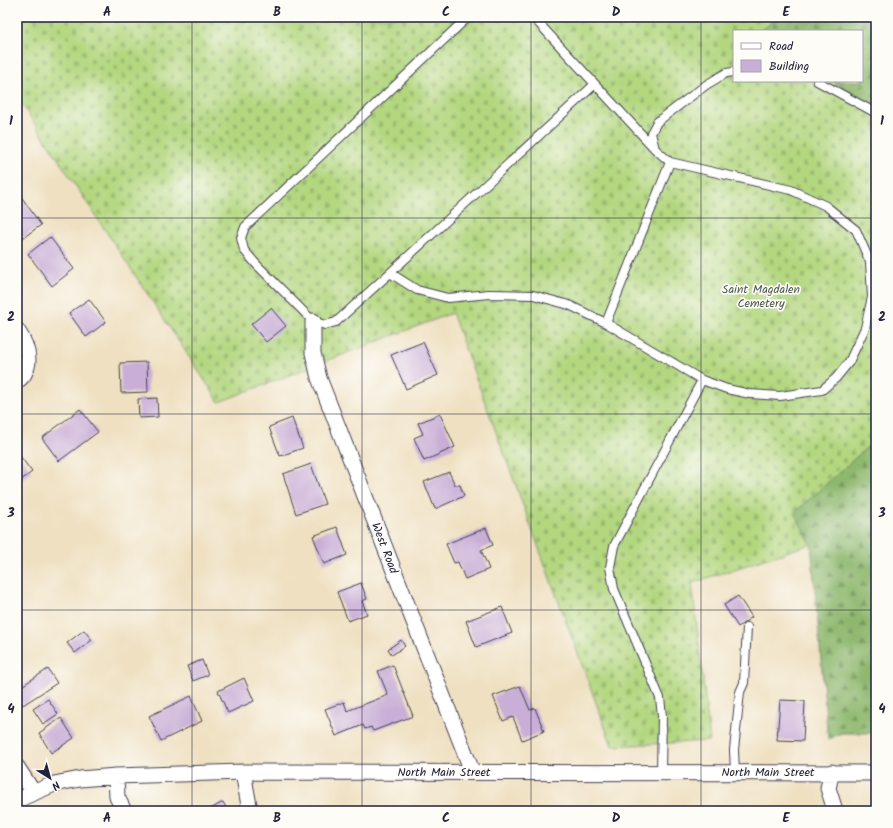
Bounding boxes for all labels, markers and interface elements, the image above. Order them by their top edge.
text: A [103,2,111,23]
text: B [273,2,281,23]
text: C [442,2,450,23]
text: D [612,2,621,23]
text: E [782,2,790,23]
legend [733,30,863,82]
text: Road [769,37,794,56]
text: Building [769,57,809,76]
text: 1 [9,111,13,132]
text: 1 [880,111,884,132]
park label: Saint Magdalen Cemetery [722,280,800,313]
text: 2 [7,307,15,328]
text: 2 [878,307,886,328]
text: 3 [6,503,15,524]
text: 3 [877,503,886,524]
street label: West Road [366,520,403,577]
text: 4 [7,699,15,720]
text: 4 [878,699,886,720]
north arrow [30,758,70,798]
street label: North Main Street [397,763,491,782]
street label: North Main Street [721,763,815,782]
text: N [47,776,64,794]
text: A [103,808,111,828]
text: B [273,808,281,828]
text: C [442,808,450,828]
text: D [612,808,621,828]
text: E [782,808,790,828]

